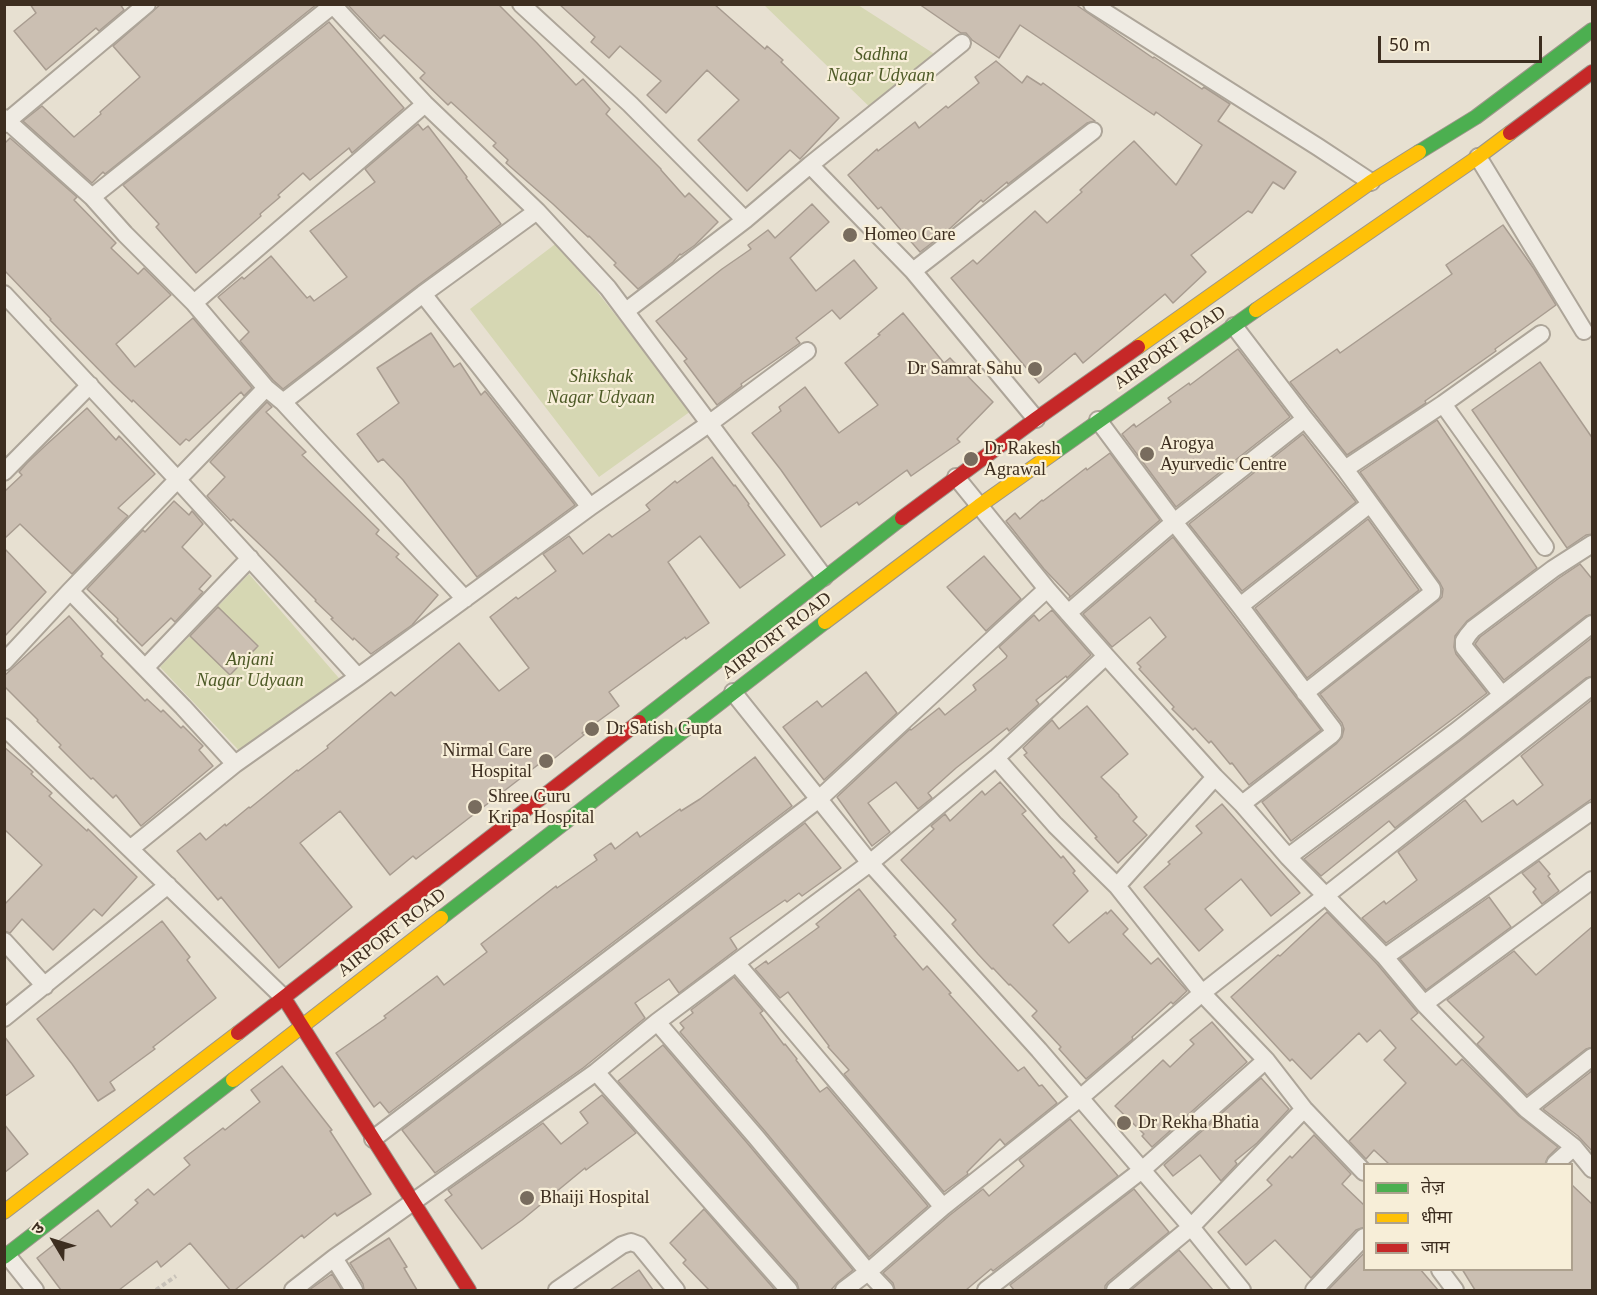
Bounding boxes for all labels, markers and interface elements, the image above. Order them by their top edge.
scale bar [1381,24,1544,62]
text: 50 m [1389,35,1430,58]
park label: Sadhna Nagar Udyaan [820,44,942,86]
place label: Homeo Care [864,224,969,246]
marker: Homeo Care [841,226,859,244]
street label: AIRPORT ROAD [1111,302,1229,394]
place label: Dr Samrat Sahu [889,358,1022,380]
marker: Dr Samrat Sahu [1026,360,1044,378]
park label: Shikshak Nagar Udyaan [540,366,662,409]
place label: Arogya Ayurvedic Centre [1160,433,1304,476]
place label: Dr Rakesh Agrawal [984,438,1070,480]
marker: Arogya Ayurvedic Centre [1138,445,1156,463]
marker: Dr Rakesh Agrawal [962,450,980,468]
street label: AIRPORT ROAD [719,589,835,683]
park label: Anjani Nagar Udyaan [189,649,311,692]
place label: Dr Satish Gupta [606,718,739,740]
marker: Dr Satish Gupta [583,720,601,738]
place label: Nirmal Care Hospital [431,740,532,783]
marker: Nirmal Care Hospital [537,752,555,770]
place label: Shree Guru Kripa Hospital [488,786,607,828]
marker: Shree Guru Kripa Hospital [466,798,484,816]
street label: AIRPORT ROAD [334,885,450,981]
place label: Dr Rekha Bhatia [1138,1112,1274,1134]
marker: Dr Rekha Bhatia [1115,1114,1133,1132]
legend [1363,1163,1573,1271]
text: तेज़ [1421,1177,1445,1200]
place label: Bhaiji Hospital [540,1187,661,1209]
marker: Bhaiji Hospital [518,1189,536,1207]
text: धीमा [1421,1207,1452,1230]
north arrow [24,1211,84,1271]
text: उ [28,1219,51,1240]
text: जाम [1421,1237,1450,1260]

